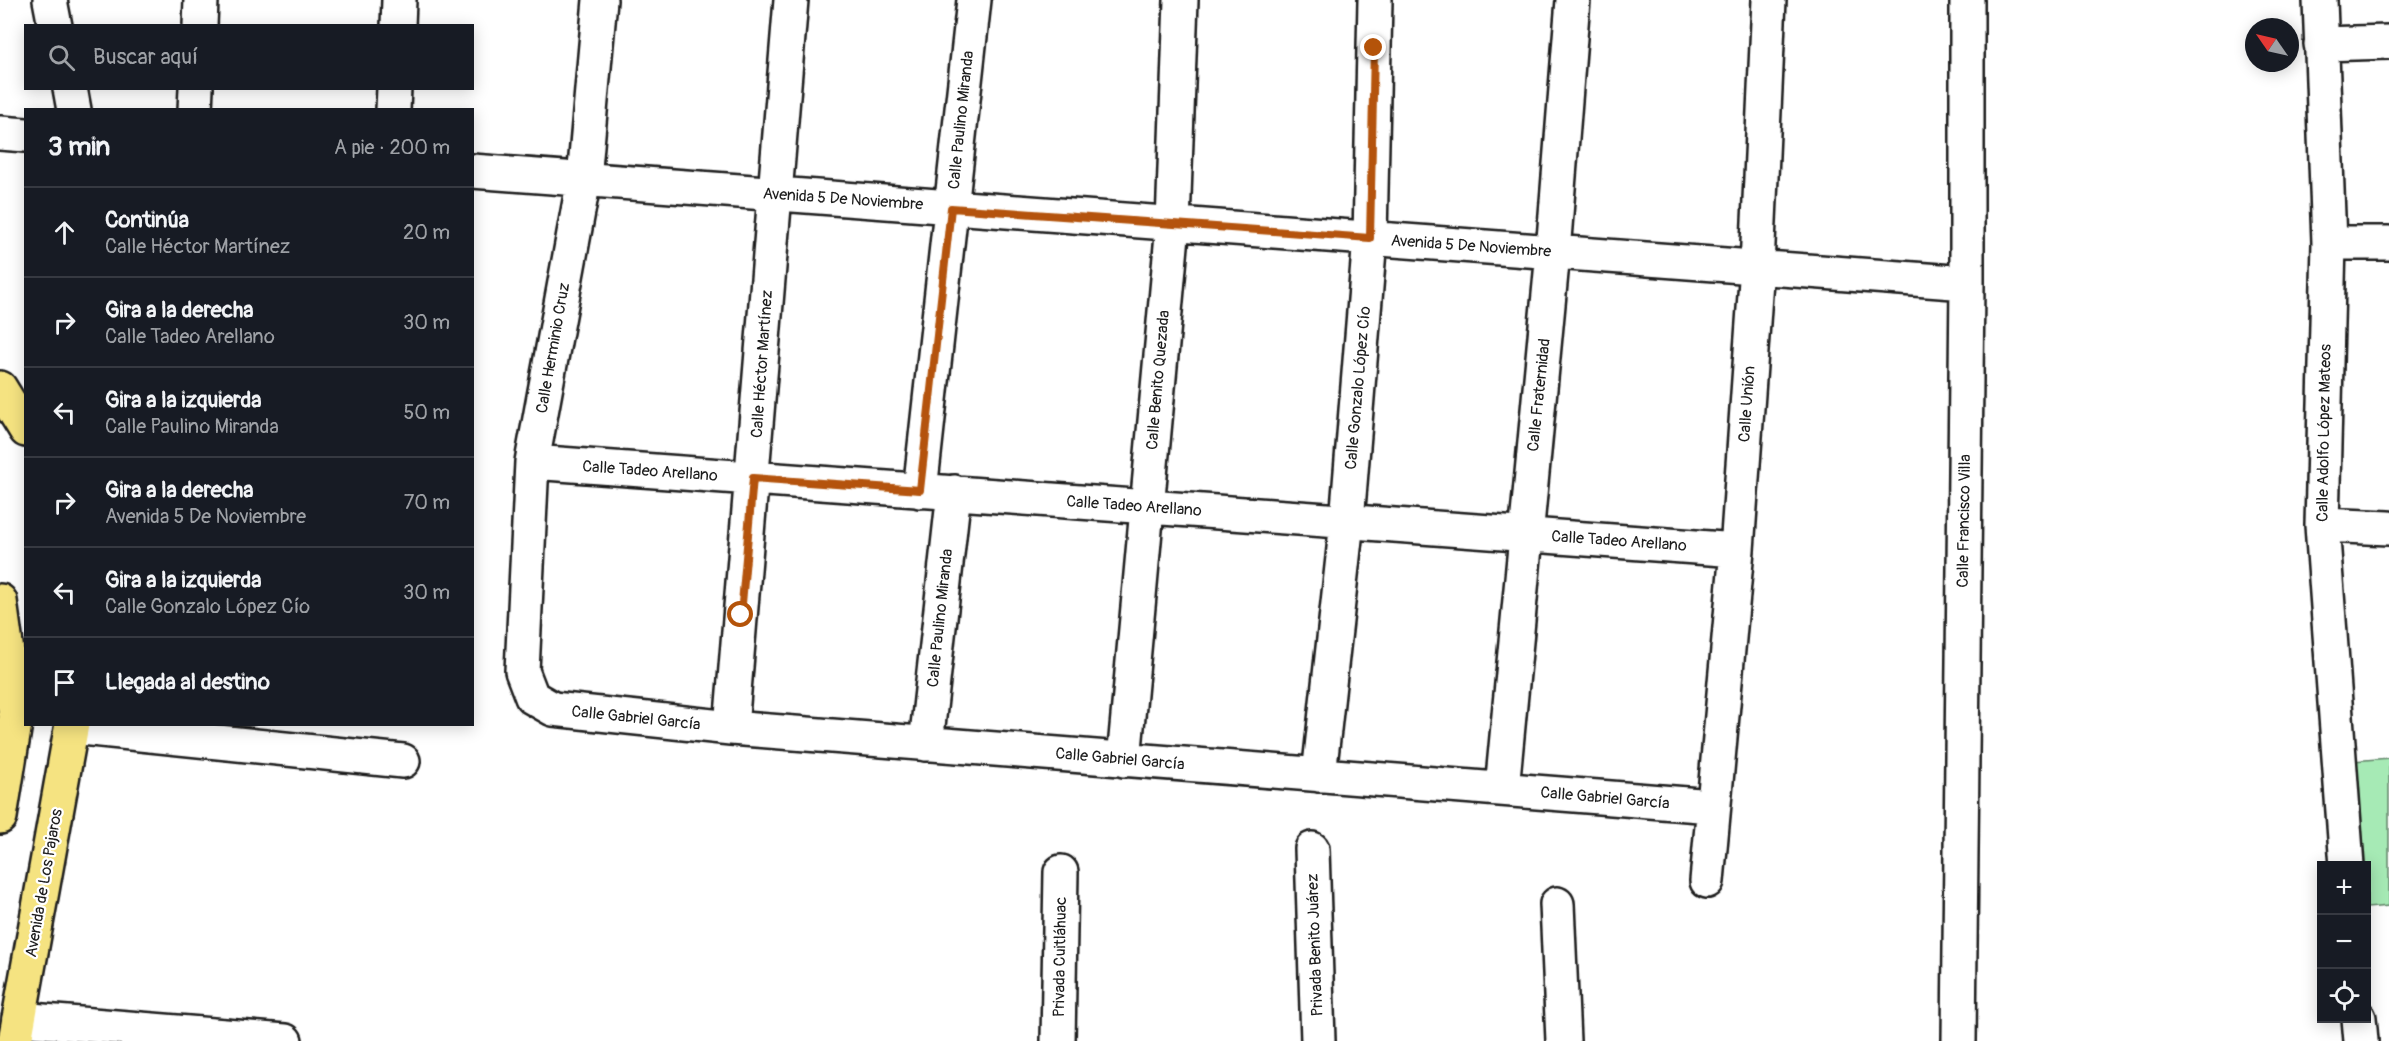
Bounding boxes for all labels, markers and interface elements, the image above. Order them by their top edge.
north arrow [2245,18,2299,72]
search box [24,24,474,90]
route end [1360,34,1386,60]
icon: search [45,41,78,74]
text: Buscar aquí [93,43,198,71]
street label: Calle Paulino Miranda [944,50,978,190]
text: 3 min [48,131,110,163]
text: A pie · 200 m [334,135,450,160]
street label: Avenida 5 De Noviembre [762,183,924,215]
text: Continúa [105,206,189,234]
icon: ahead [48,216,81,249]
text: 20 m [403,220,450,245]
street label: Avenida 5 De Noviembre [1390,230,1552,262]
text: Calle Héctor Martínez [105,234,290,259]
street label: Calle Herminio Cruz [532,281,574,415]
street label: Calle Héctor Martínez [747,289,777,439]
text: Gira a la derecha [105,296,253,324]
street label: Calle Gonzalo López Cío [1341,305,1375,471]
icon: right [48,306,81,339]
street label: Calle Benito Quezada [1142,309,1174,451]
text: 30 m [403,310,450,335]
text: Calle Tadeo Arellano [105,324,275,349]
street label: Calle Fraternidad [1523,337,1555,453]
street label: Calle Adolfo López Mateos [2312,344,2336,522]
street label: Calle Unión [1734,365,1760,443]
text: Gira a la izquierda [105,386,262,414]
icon: left [48,396,81,429]
text: 50 m [403,400,450,425]
text: Calle Paulino Miranda [105,414,279,439]
street label: Calle Francisco Villa [1953,454,1975,588]
street label: Calle Tadeo Arellano [582,456,719,486]
text: Gira a la derecha [105,476,253,504]
icon: right [48,486,81,519]
text: 70 m [404,490,450,515]
street label: Calle Tadeo Arellano [1066,491,1203,521]
text: Avenida 5 De Noviembre [105,504,306,529]
street label: Calle Tadeo Arellano [1551,526,1688,556]
street label: Calle Paulino Miranda [923,548,957,688]
text: Gira a la izquierda [105,566,262,594]
icon: left [48,576,81,609]
text: 30 m [403,580,450,605]
text: Calle Gonzalo López Cío [105,594,310,619]
route start [727,601,753,627]
icon: arrive [48,666,81,699]
text: Llegada al destino [105,668,270,696]
street label: Calle Gabriel García [570,701,702,735]
street label: Calle Gabriel García [1055,743,1185,775]
street label: Calle Gabriel García [1540,782,1670,814]
street label: Avenida de Los Pajaros [21,807,67,959]
map controls [2317,861,2371,1023]
button: + [2317,861,2371,915]
street label: Privada Benito Juárez [1303,873,1327,1017]
street label: Privada Cuitláhuac [1049,897,1071,1017]
button: − [2317,915,2371,969]
button: locate [2317,969,2371,1023]

